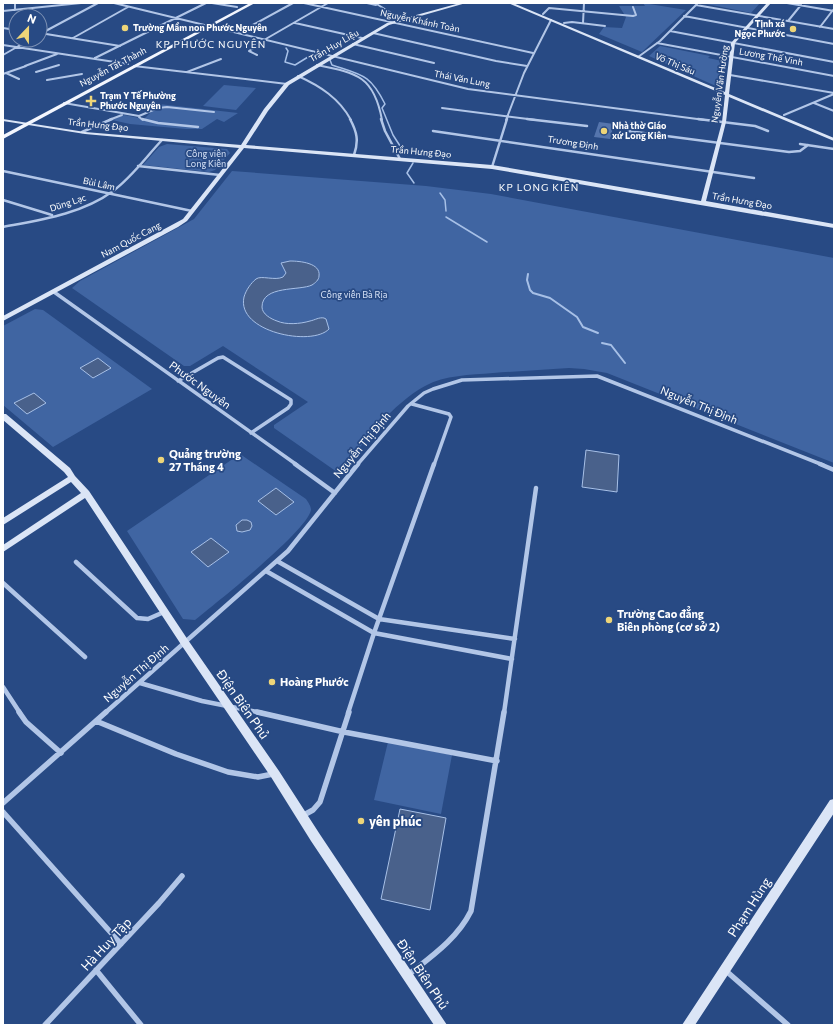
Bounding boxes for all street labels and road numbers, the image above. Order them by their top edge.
street label: Nguyễn Khánh Toàn [379,6,461,34]
street label: Trần Huy Liệu [307,27,361,64]
street label: Nguyễn Tất Thành [77,43,148,89]
street label: Nguyễn Văn Hưởng [708,44,730,123]
street label: Lương Thế Vinh [738,45,804,68]
street label: Võ Thị Sáu [653,50,697,77]
street label: Thái Văn Lung [433,68,491,89]
street label: Trần Hưng Đạo [67,116,129,133]
street label: Trương Định [547,133,599,152]
street label: Trần Hưng Đạo [390,143,452,160]
street label: Bùi Lâm [82,175,116,192]
street label: Trần Hưng Đạo [711,190,773,211]
street label: Dũng Lạc [48,191,88,214]
street label: Nam Quốc Cang [99,219,163,260]
street label: Phước Nguyên [167,358,233,411]
street label: Nguyễn Thị Định [659,382,740,426]
street label: Nguyễn Thị Định [330,408,393,480]
street label: Nguyễn Thị Định [100,640,171,704]
street label: Điện Biên Phủ [213,665,273,742]
street label: Phạm Hùng [724,874,774,940]
street label: Hà Huy Tập [77,914,135,974]
street label: Điện Biên Phủ [393,935,452,1012]

